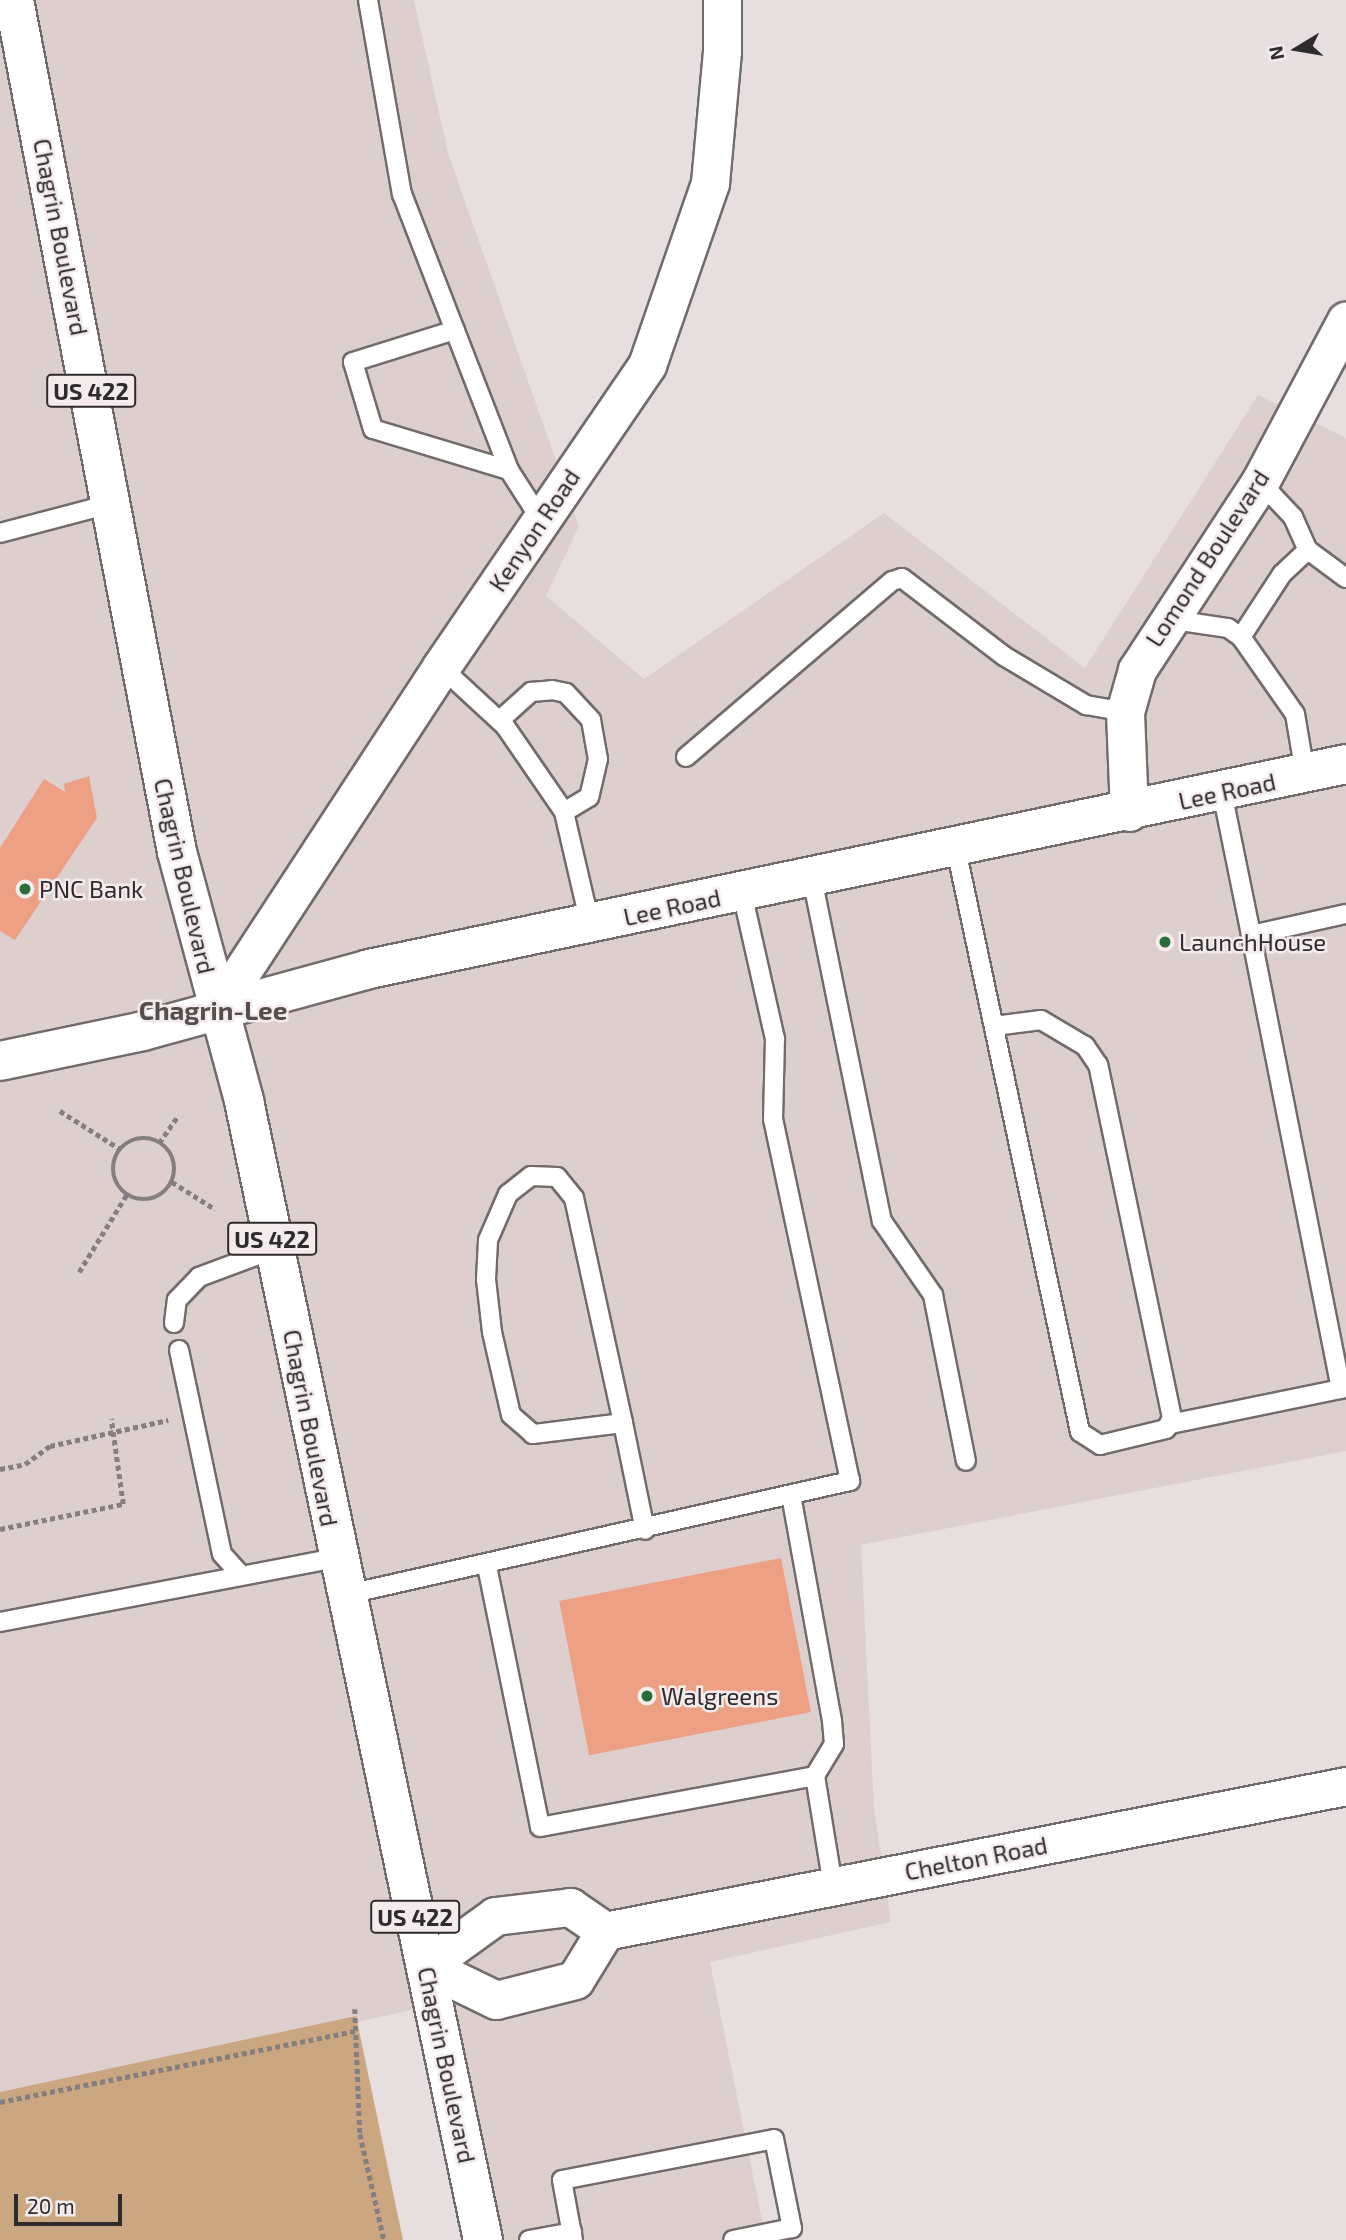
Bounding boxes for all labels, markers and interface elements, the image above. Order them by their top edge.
north arrow [1262,14,1332,84]
text: N [1263,44,1288,62]
street label: Chagrin Boulevard [28,136,94,338]
road number: US 422 [46,372,136,410]
street label: Kenyon Road [483,463,585,597]
street label: Lomond Boulevard [1139,464,1275,652]
street label: Lee Road [1176,767,1278,815]
street label: Chagrin Boulevard [148,775,222,977]
place label: PNC Bank [39,875,143,903]
marker: PNC Bank [17,881,33,897]
street label: Lee Road [621,883,723,931]
place label: LaunchHouse [1179,928,1326,956]
marker: LaunchHouse [1157,934,1173,950]
district label: Chagrin-Lee [139,994,287,1026]
road number: US 422 [226,1220,318,1258]
street label: Chagrin Boulevard [278,1327,344,1529]
place label: Walgreens [661,1682,778,1710]
marker: Walgreens [639,1688,655,1704]
street label: Chelton Road [902,1830,1050,1886]
road number: US 422 [370,1898,460,1936]
street label: Chagrin Boulevard [412,1964,482,2166]
scale bar [18,2180,126,2224]
text: 20 m [27,2193,75,2218]

